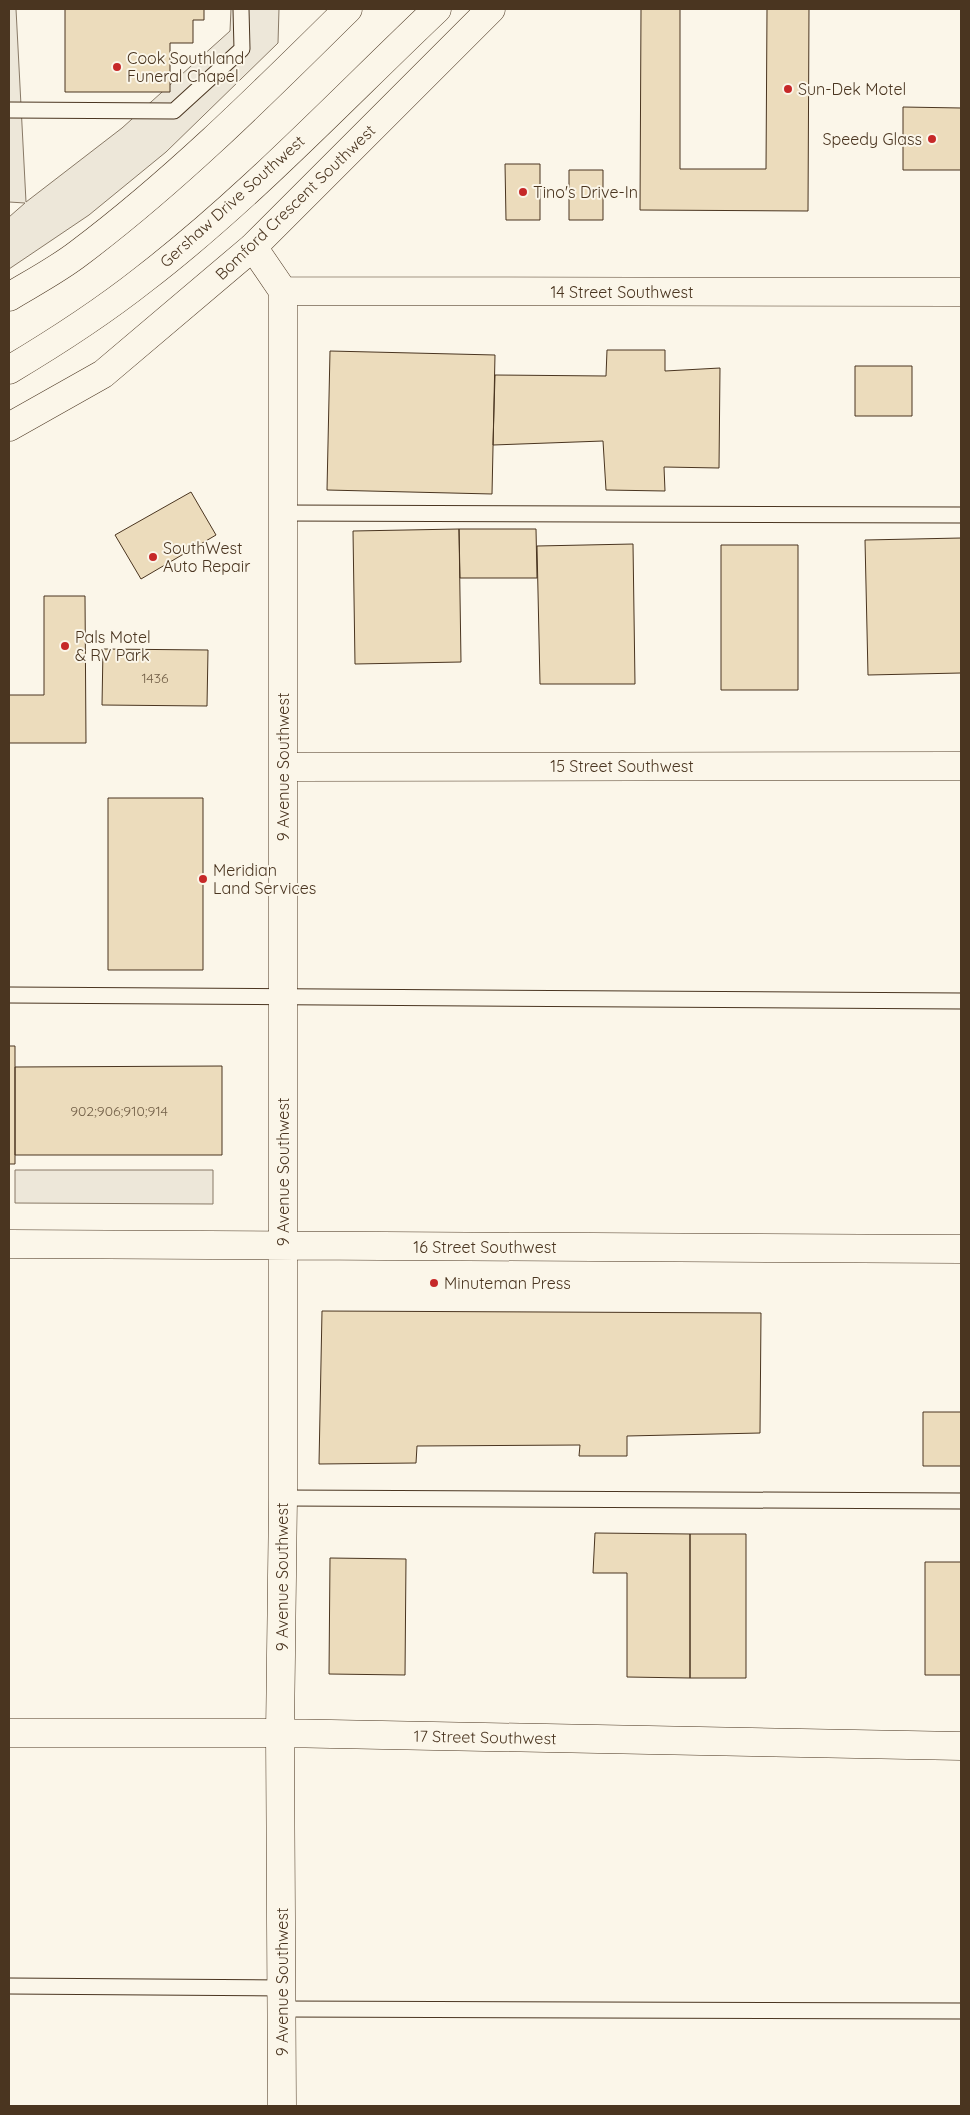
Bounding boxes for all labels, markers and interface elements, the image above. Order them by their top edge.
place label: Cook Southland Funeral Chapel [127,48,244,86]
marker: Cook Southland Funeral Chapel [111,61,123,73]
place label: Sun-Dek Motel [798,79,906,99]
marker: Sun-Dek Motel [782,83,794,95]
street label: Bomford Crescent Southwest [211,120,379,284]
place label: Speedy Glass [823,129,922,149]
street label: Gershaw Drive Southwest [155,131,309,271]
marker: Speedy Glass [926,133,938,145]
place label: Tino's Drive-In [533,182,638,202]
marker: Tino's Drive-In [517,186,529,198]
street label: 14 Street Southwest [551,282,693,302]
place label: SouthWest Auto Repair [163,538,250,576]
marker: SouthWest Auto Repair [147,551,159,563]
place label: Pals Motel & RV Park [75,627,151,665]
marker: Pals Motel & RV Park [59,640,71,652]
house number: 1436 [141,669,169,687]
street label: 9 Avenue Southwest [273,693,293,841]
street label: 15 Street Southwest [550,756,694,776]
place label: Meridian Land Services [213,860,316,898]
marker: Meridian Land Services [197,873,209,885]
street label: 9 Avenue Southwest [273,1098,293,1246]
house number: 902;906;910;914 [70,1102,168,1120]
street label: 16 Street Southwest [413,1237,557,1257]
place label: Minuteman Press [444,1273,571,1293]
marker: Minuteman Press [428,1277,440,1289]
street label: 9 Avenue Southwest [272,1503,292,1651]
street label: 17 Street Southwest [413,1726,557,1748]
street label: 9 Avenue Southwest [272,1908,292,2056]

